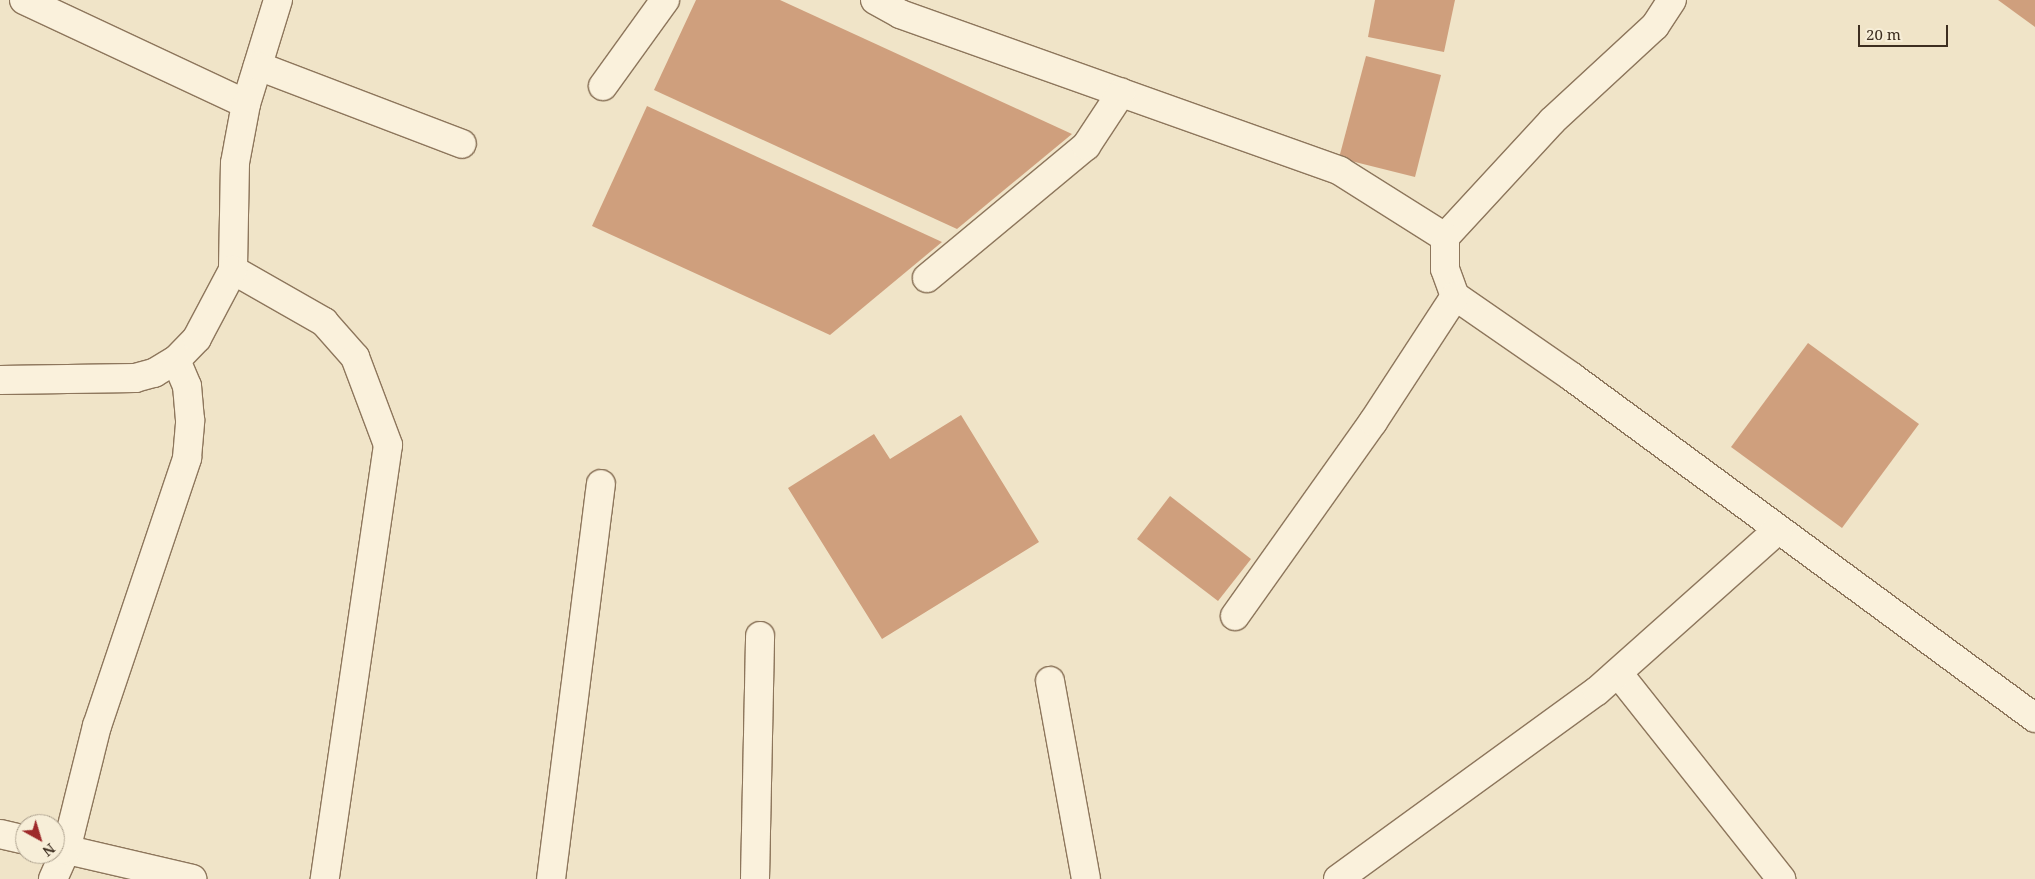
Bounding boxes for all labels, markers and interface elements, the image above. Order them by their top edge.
scale bar [1860,15,1950,47]
text: 20 m [1866,24,1901,44]
north arrow [15,814,65,864]
text: N [39,839,59,861]

